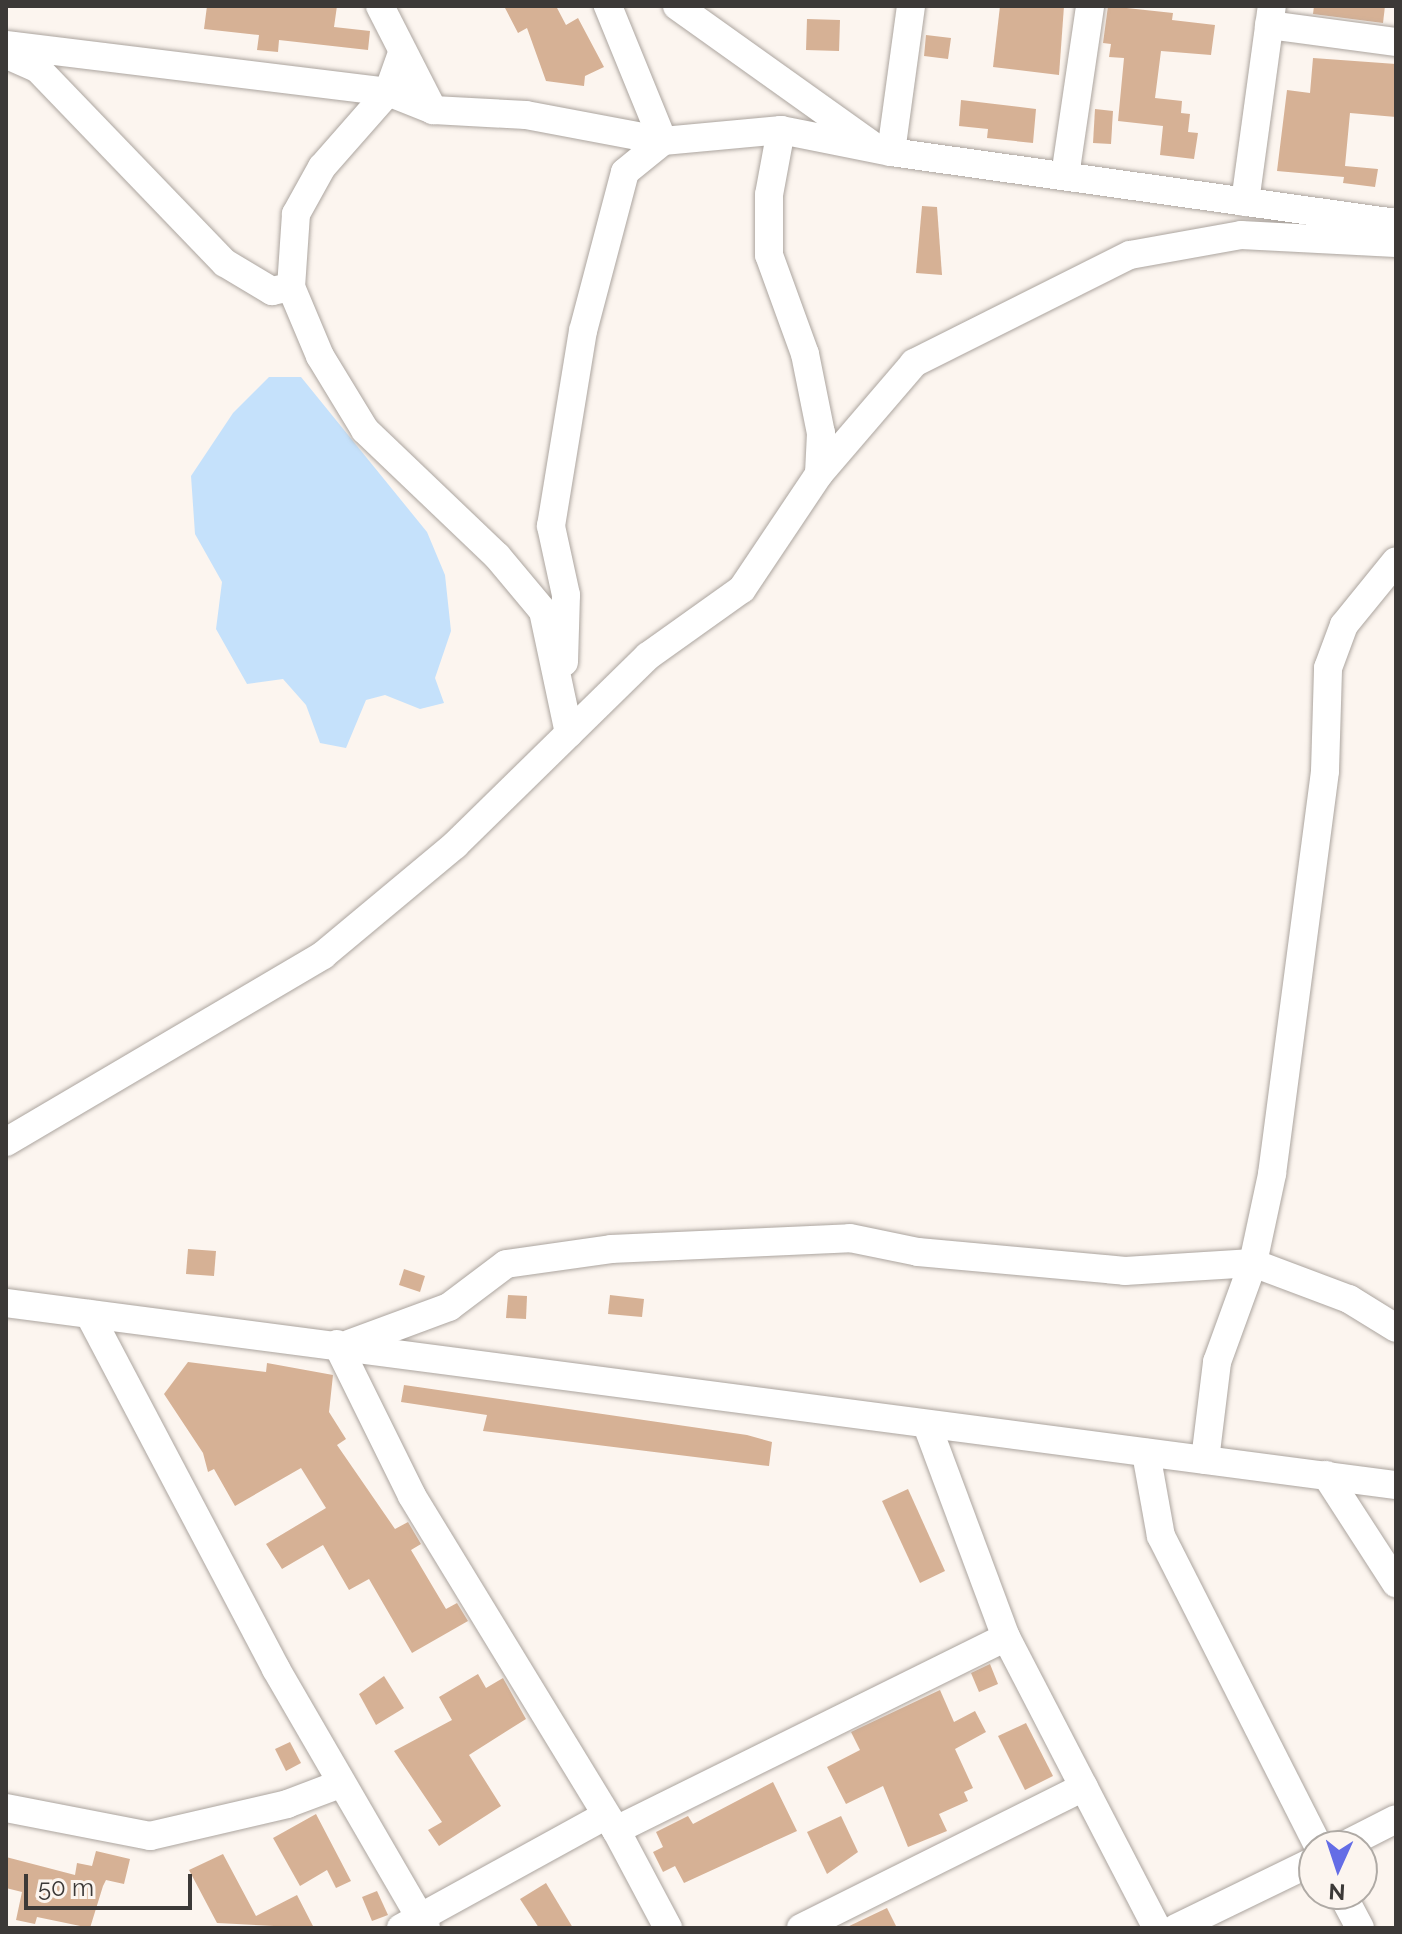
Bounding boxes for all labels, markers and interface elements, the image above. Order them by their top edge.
north arrow [1298,1830,1378,1910]
scale bar [28,1858,196,1908]
text: 50 m [38,1873,94,1902]
text: N [1328,1879,1346,1905]

